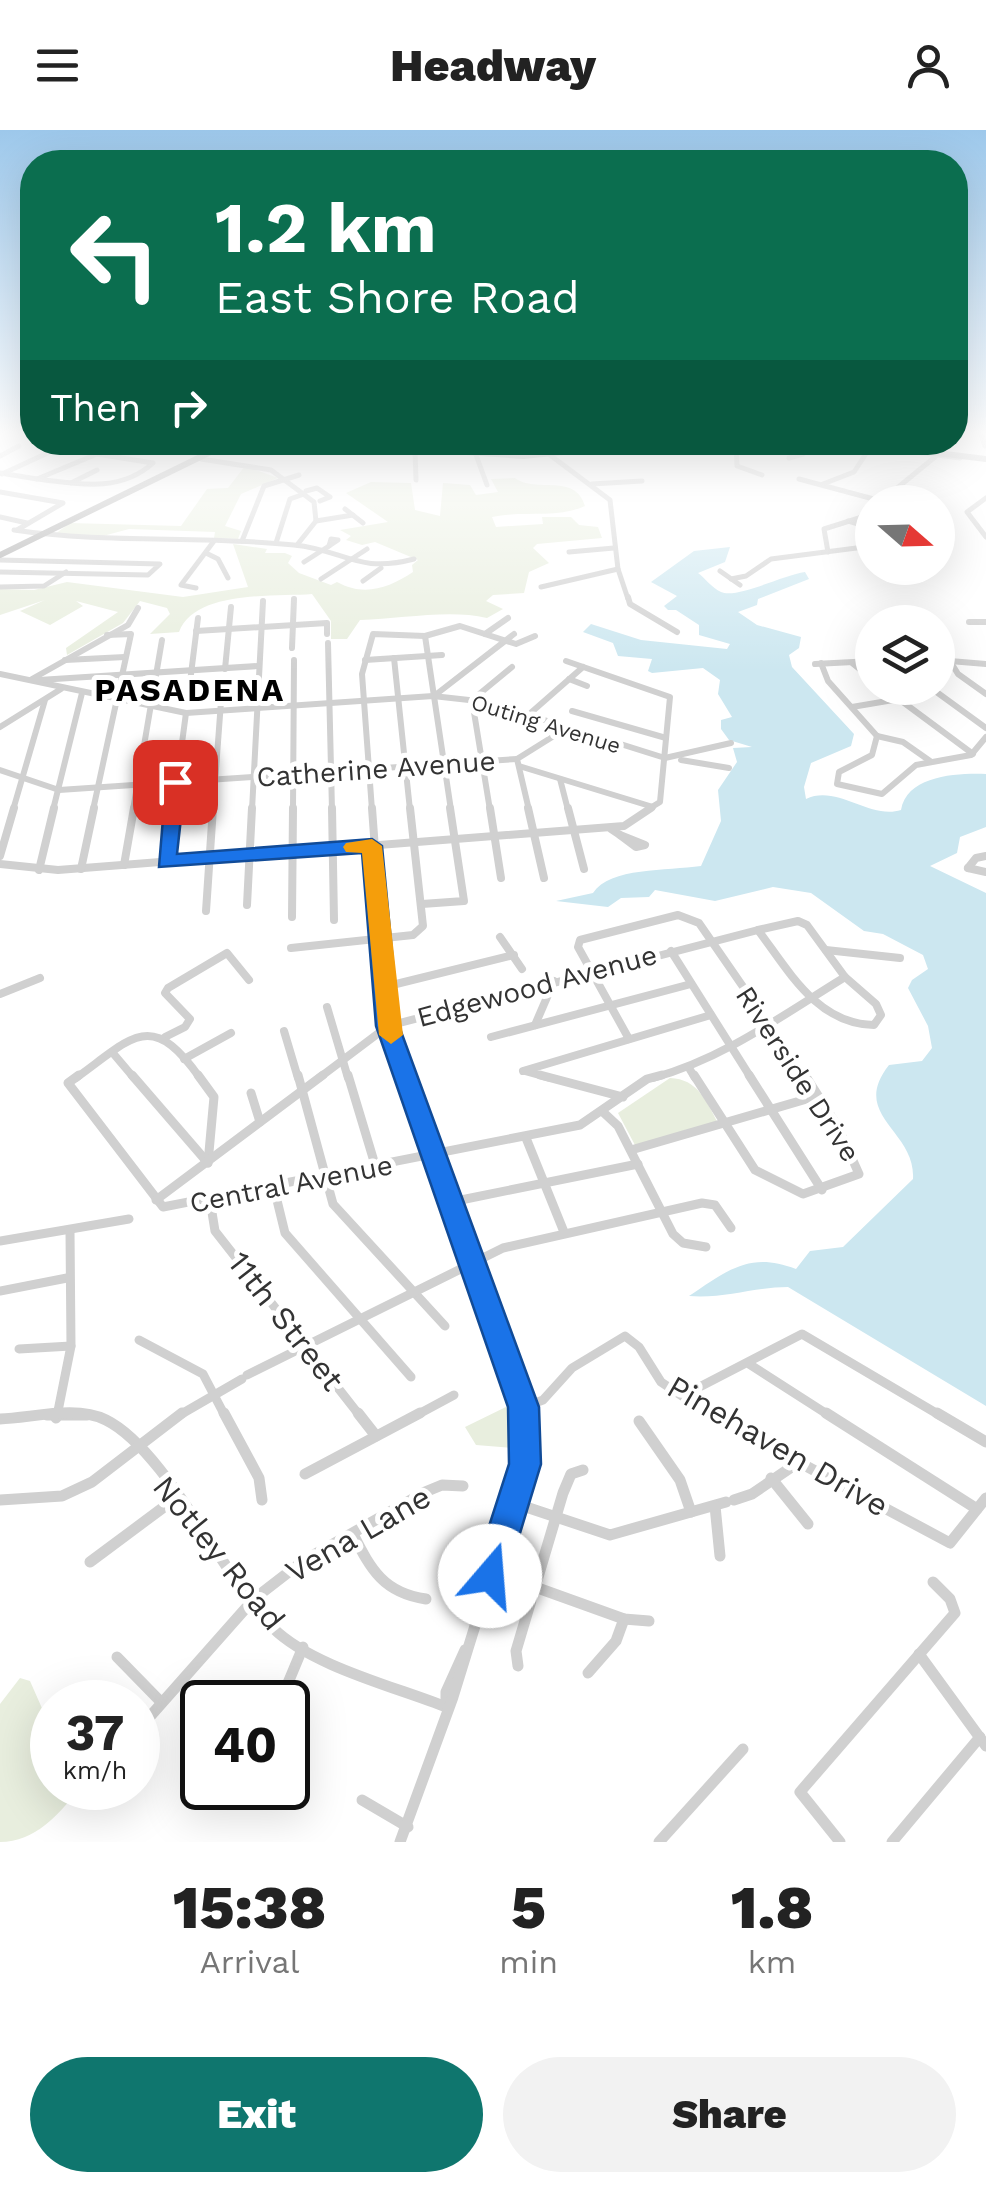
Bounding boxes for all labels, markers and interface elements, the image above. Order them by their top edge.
icon: menu [30,38,85,93]
icon: person [901,38,956,93]
text: Headway [390,39,596,92]
text: 1.2 km [215,187,437,269]
icon: left [50,190,180,320]
text: East Shore Road [215,271,580,324]
icon: right [161,380,216,435]
text: Then [50,386,141,430]
north arrow [855,485,955,585]
map controls [855,485,955,705]
button: layers [855,605,955,705]
district label: PASADENA [94,671,286,709]
street label: Outing Avenue [468,689,624,759]
pin [133,740,218,825]
street label: Catherine Avenue [255,744,497,794]
icon: arrive [148,755,203,810]
street label: Edgewood Avenue [413,938,661,1034]
street label: Riverside Drive [729,980,867,1168]
street label: Central Avenue [187,1148,395,1220]
street label: 11th Street [220,1244,352,1398]
street label: Pinehaven Drive [661,1367,895,1525]
street label: Notley Road [145,1468,293,1638]
street label: Vena Lane [279,1477,437,1591]
position arrow [438,1524,542,1628]
speed limit sign: 40 [180,1680,310,1810]
text: 37 [66,1703,124,1762]
text: km/h [63,1756,127,1785]
text: 15:38 [173,1872,326,1943]
text: 5 [511,1872,546,1943]
text: 1.8 [731,1872,813,1943]
text: Arrival [200,1943,300,1981]
text: min [499,1943,558,1981]
text: km [748,1943,796,1981]
button: Exit [30,2057,483,2172]
button: Share [503,2057,956,2172]

